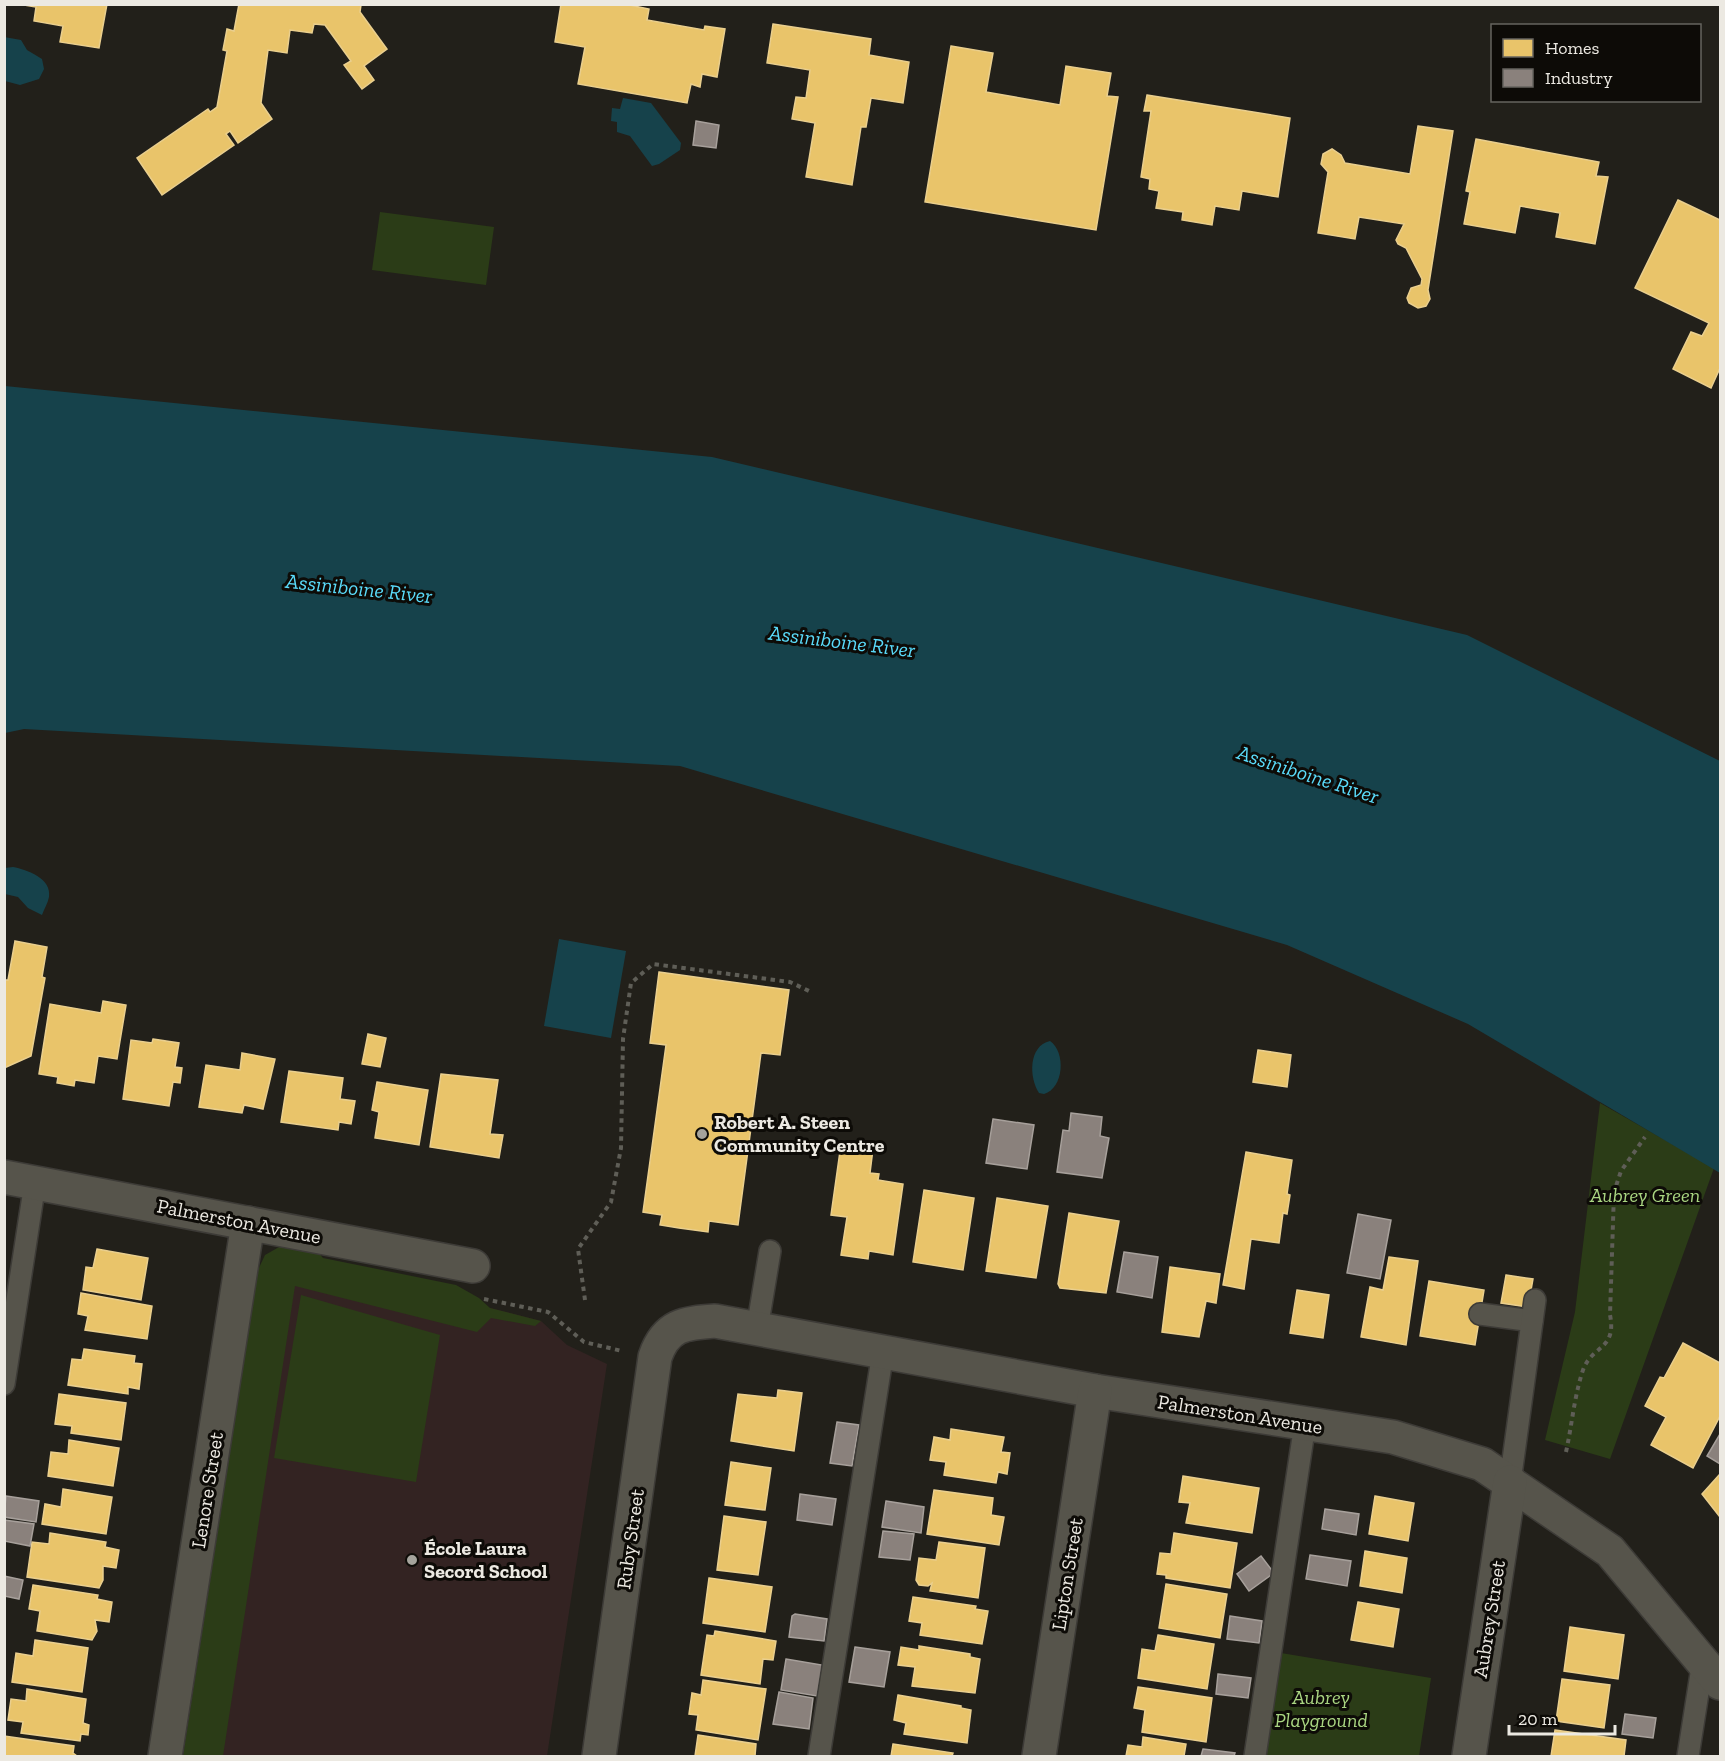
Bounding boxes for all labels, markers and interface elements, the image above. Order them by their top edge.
legend [1491,24,1701,102]
text: Homes [1545,37,1599,59]
text: Industry [1545,67,1613,89]
water label: Assiniboine River [283,568,434,608]
water label: Assiniboine River [766,619,917,662]
water label: Assiniboine River [1233,739,1383,809]
place label: Robert A. Steen Community Centre [714,1110,885,1157]
marker: Robert A. Steen Community Centre [695,1127,709,1141]
park label: Aubrey Green [1589,1183,1700,1207]
street label: Palmerston Avenue [155,1193,323,1249]
street label: Palmerston Avenue [1156,1389,1324,1439]
street label: Lenore Street [186,1430,228,1550]
street label: Ruby Street [611,1487,649,1591]
street label: Lipton Street [1046,1515,1088,1632]
place label: École Laura Secord School [424,1536,548,1583]
marker: École Laura Secord School [405,1553,419,1567]
street label: Aubrey Street [1468,1558,1510,1680]
park label: Aubrey Playground [1274,1685,1368,1732]
scale bar [1509,1698,1616,1736]
text: 20 m [1518,1708,1558,1730]

